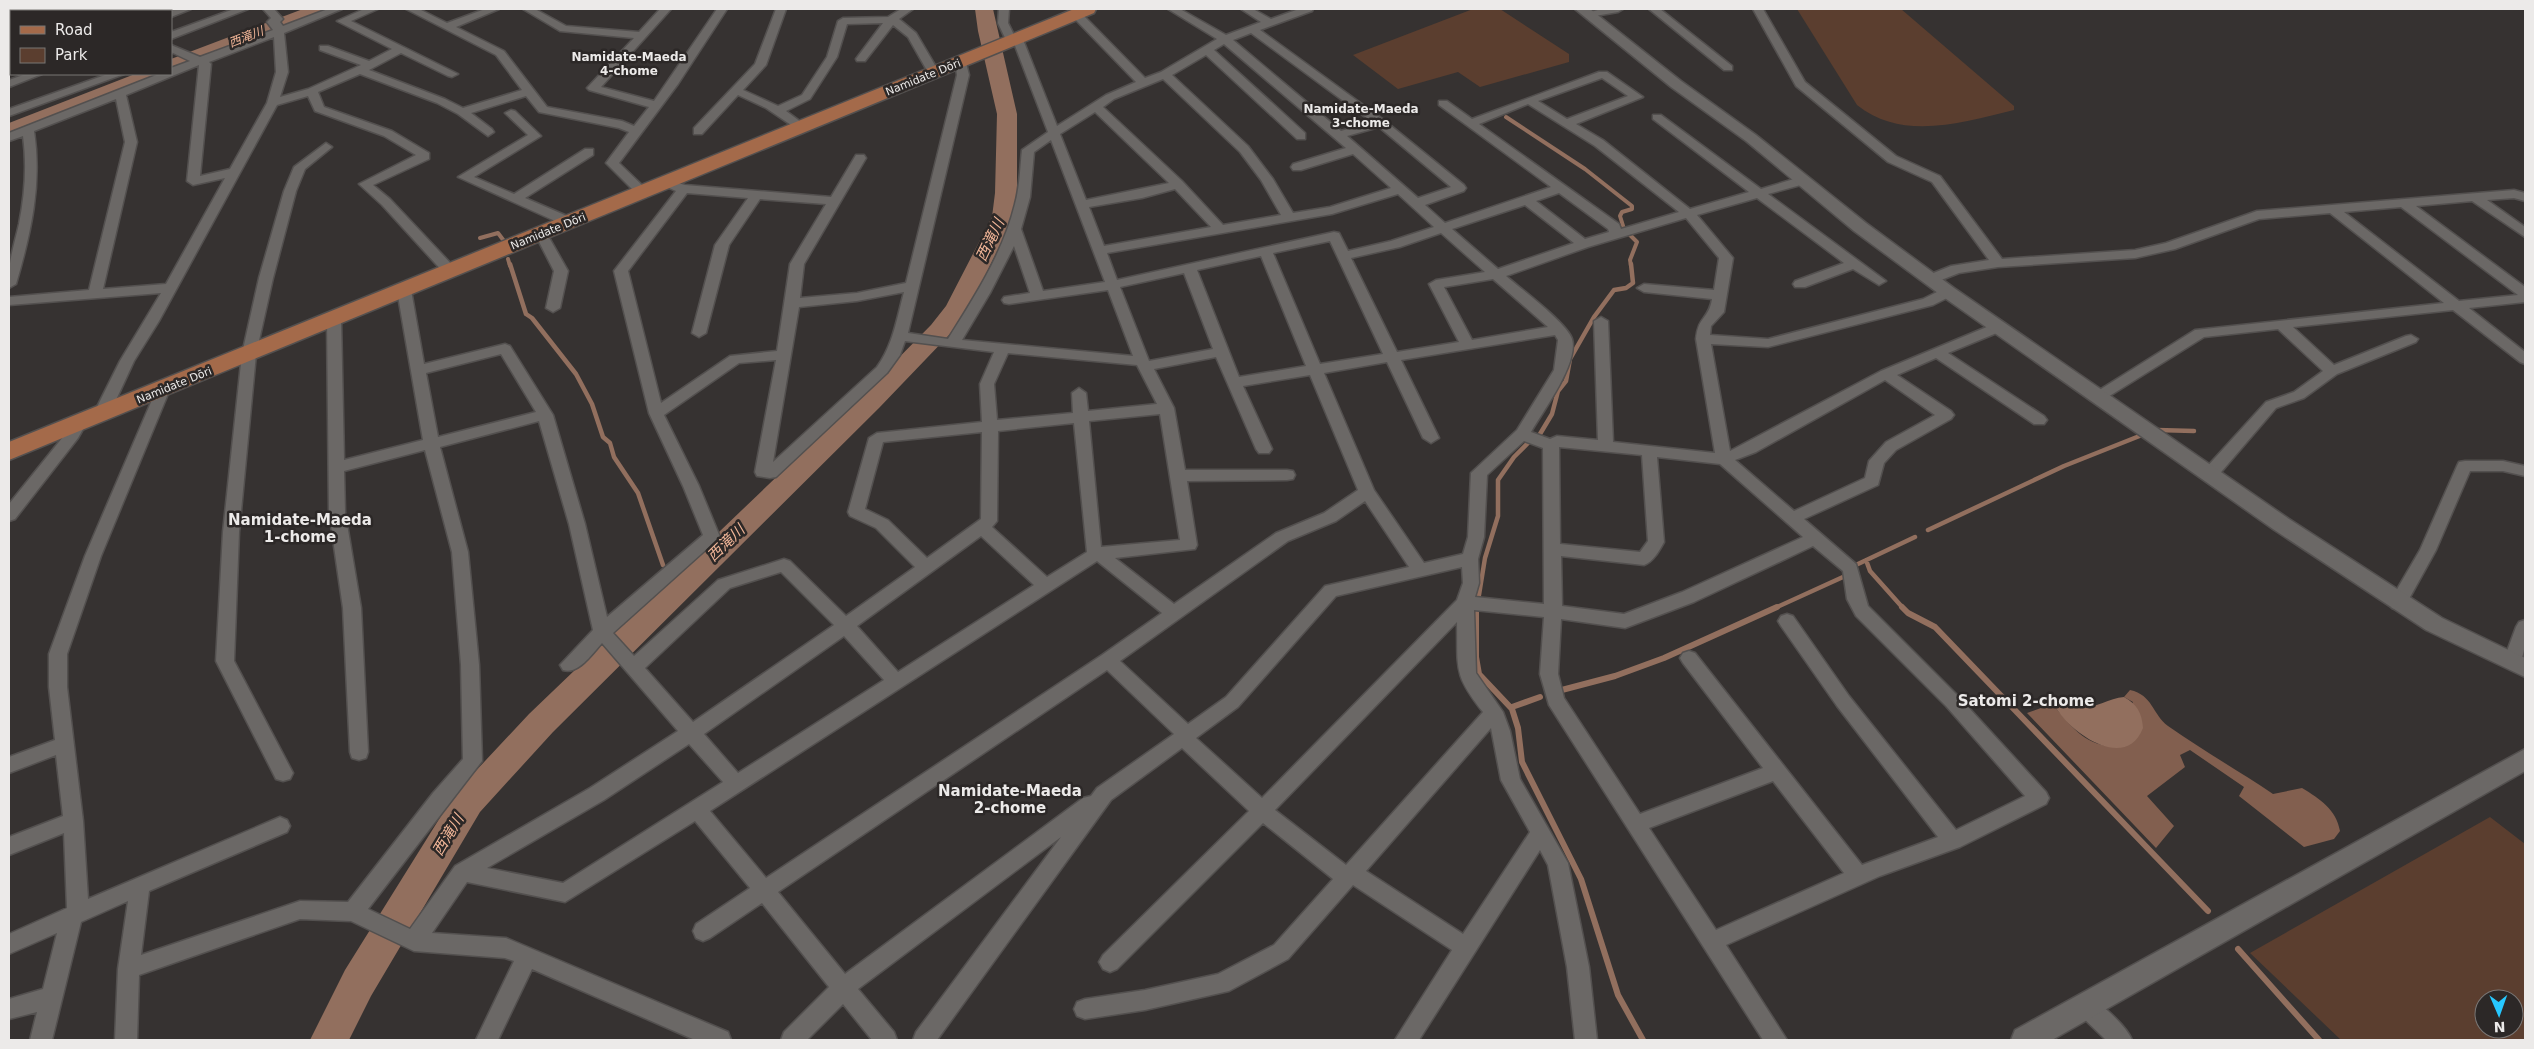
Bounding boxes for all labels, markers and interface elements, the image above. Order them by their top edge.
legend [10,10,172,75]
text: Road [55,21,93,39]
water label: 西滝川 [227,23,267,50]
text: Park [55,46,88,64]
district label: Namidate-Maeda 4-chome [571,50,687,78]
street label: Namidate Dōri [884,56,963,98]
district label: Namidate-Maeda 3-chome [1303,102,1419,130]
street label: Namidate Dōri [509,210,588,252]
water label: 西滝川 [972,214,1009,264]
street label: Namidate Dōri [135,364,214,406]
district label: Namidate-Maeda 1-chome [228,511,372,546]
water label: 西滝川 [704,520,750,565]
district label: Satomi 2-chome [1958,692,2094,710]
district label: Namidate-Maeda 2-chome [938,782,1082,817]
water label: 西滝川 [429,809,468,859]
north arrow [2474,989,2524,1039]
text: N [2493,1019,2506,1035]

